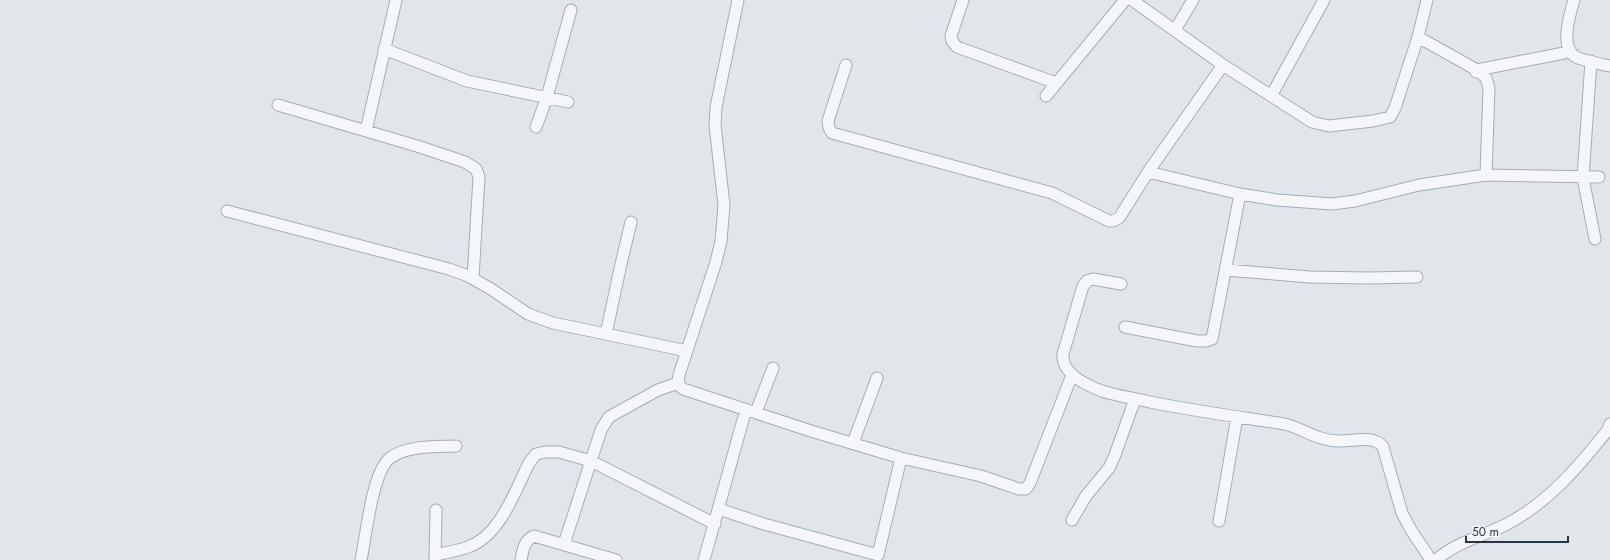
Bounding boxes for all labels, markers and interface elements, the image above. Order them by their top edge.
scale bar [1466,518,1568,544]
text: 50 m [1472,523,1499,541]

